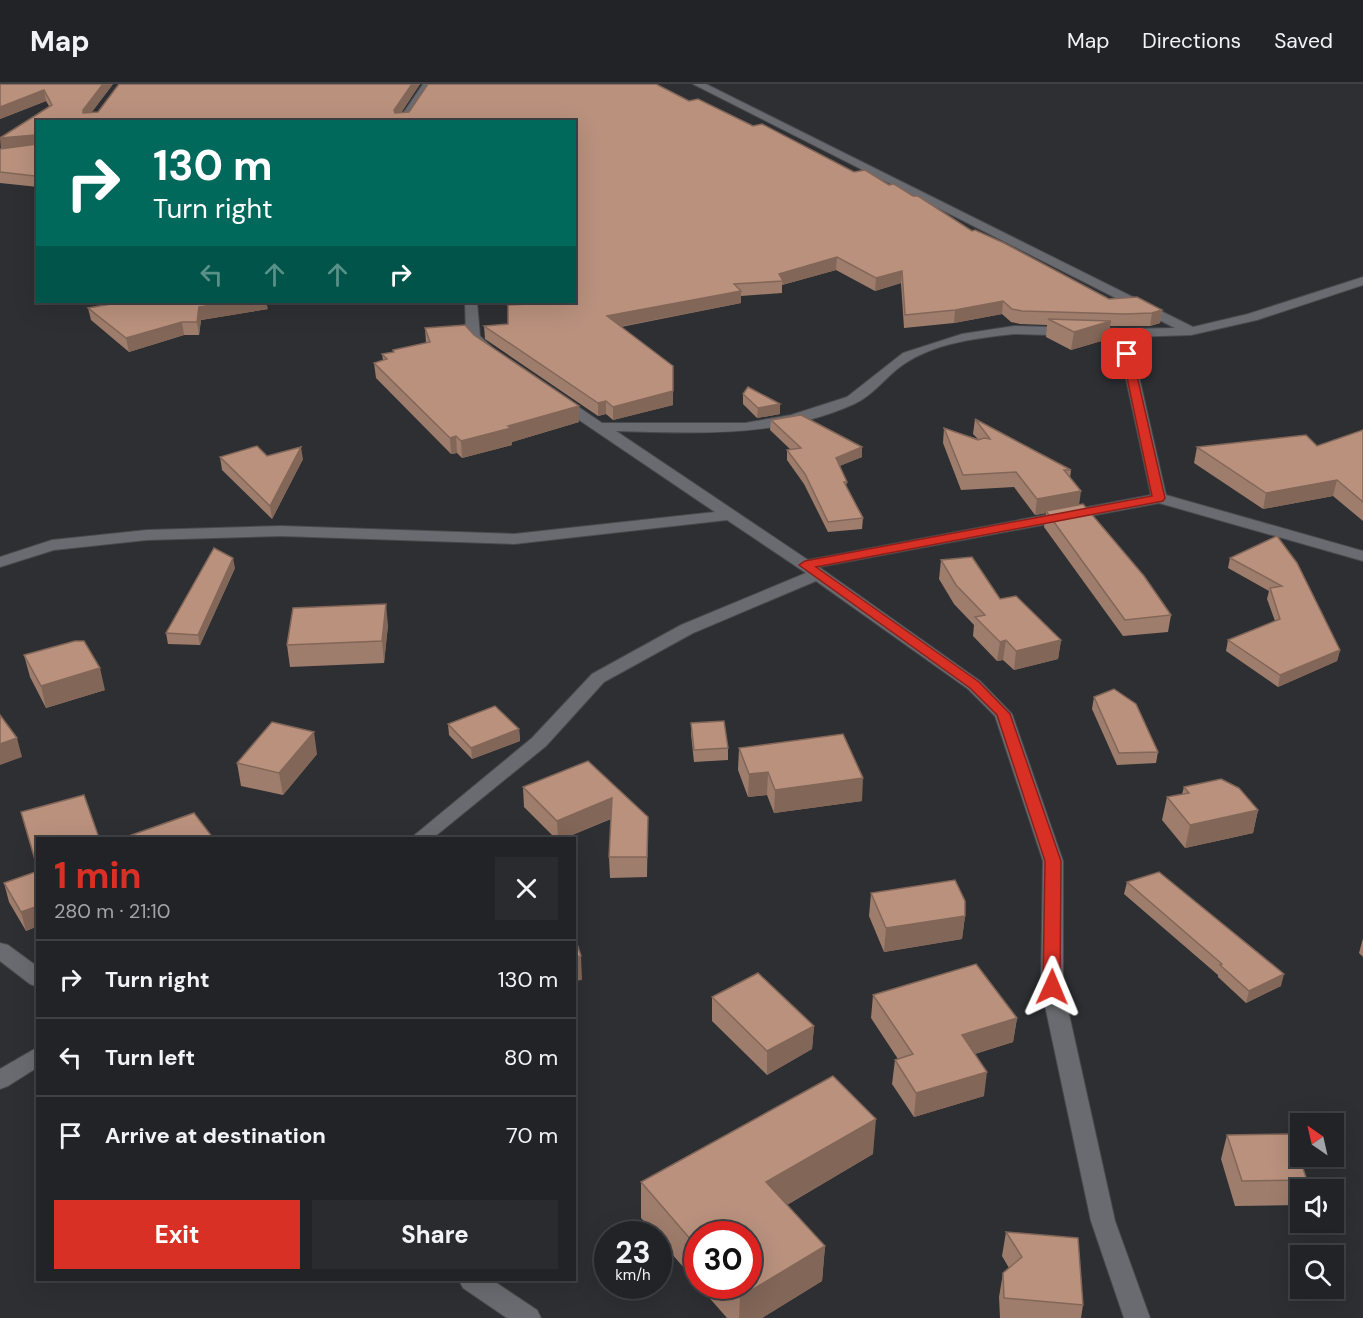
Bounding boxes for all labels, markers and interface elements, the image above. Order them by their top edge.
text: Map [30,23,90,60]
text: Map [1067,27,1109,55]
text: Directions [1142,27,1241,55]
text: Saved [1274,27,1333,55]
text: 130 m [153,138,273,193]
icon: right [54,144,132,222]
text: Turn right [153,191,273,226]
icon: left [195,258,228,291]
icon: ahead [258,258,291,291]
icon: ahead [321,258,354,291]
icon: right [384,258,417,291]
pin [1101,328,1152,379]
icon: arrive [1110,337,1143,370]
text: 1 min [54,852,142,899]
button: close [495,857,558,920]
text: 280 m · 21:10 [54,898,170,924]
position arrow [1020,955,1084,1019]
icon: right [54,963,87,996]
text: Turn right [105,965,210,994]
text: 130 m [498,965,558,994]
icon: left [54,1041,87,1074]
text: Turn left [105,1043,195,1072]
text: 80 m [504,1043,558,1072]
north arrow [1290,1113,1344,1167]
map controls [1290,1113,1344,1299]
icon: arrive [54,1119,87,1152]
text: Arrive at destination [105,1121,326,1150]
text: 70 m [506,1121,558,1150]
button: sound [1290,1179,1344,1233]
button: Exit [54,1200,300,1269]
button: Share [312,1200,558,1269]
speed limit sign: 30 [684,1221,762,1299]
text: 23 [615,1233,651,1272]
button: search [1290,1245,1344,1299]
text: km/h [615,1265,651,1285]

